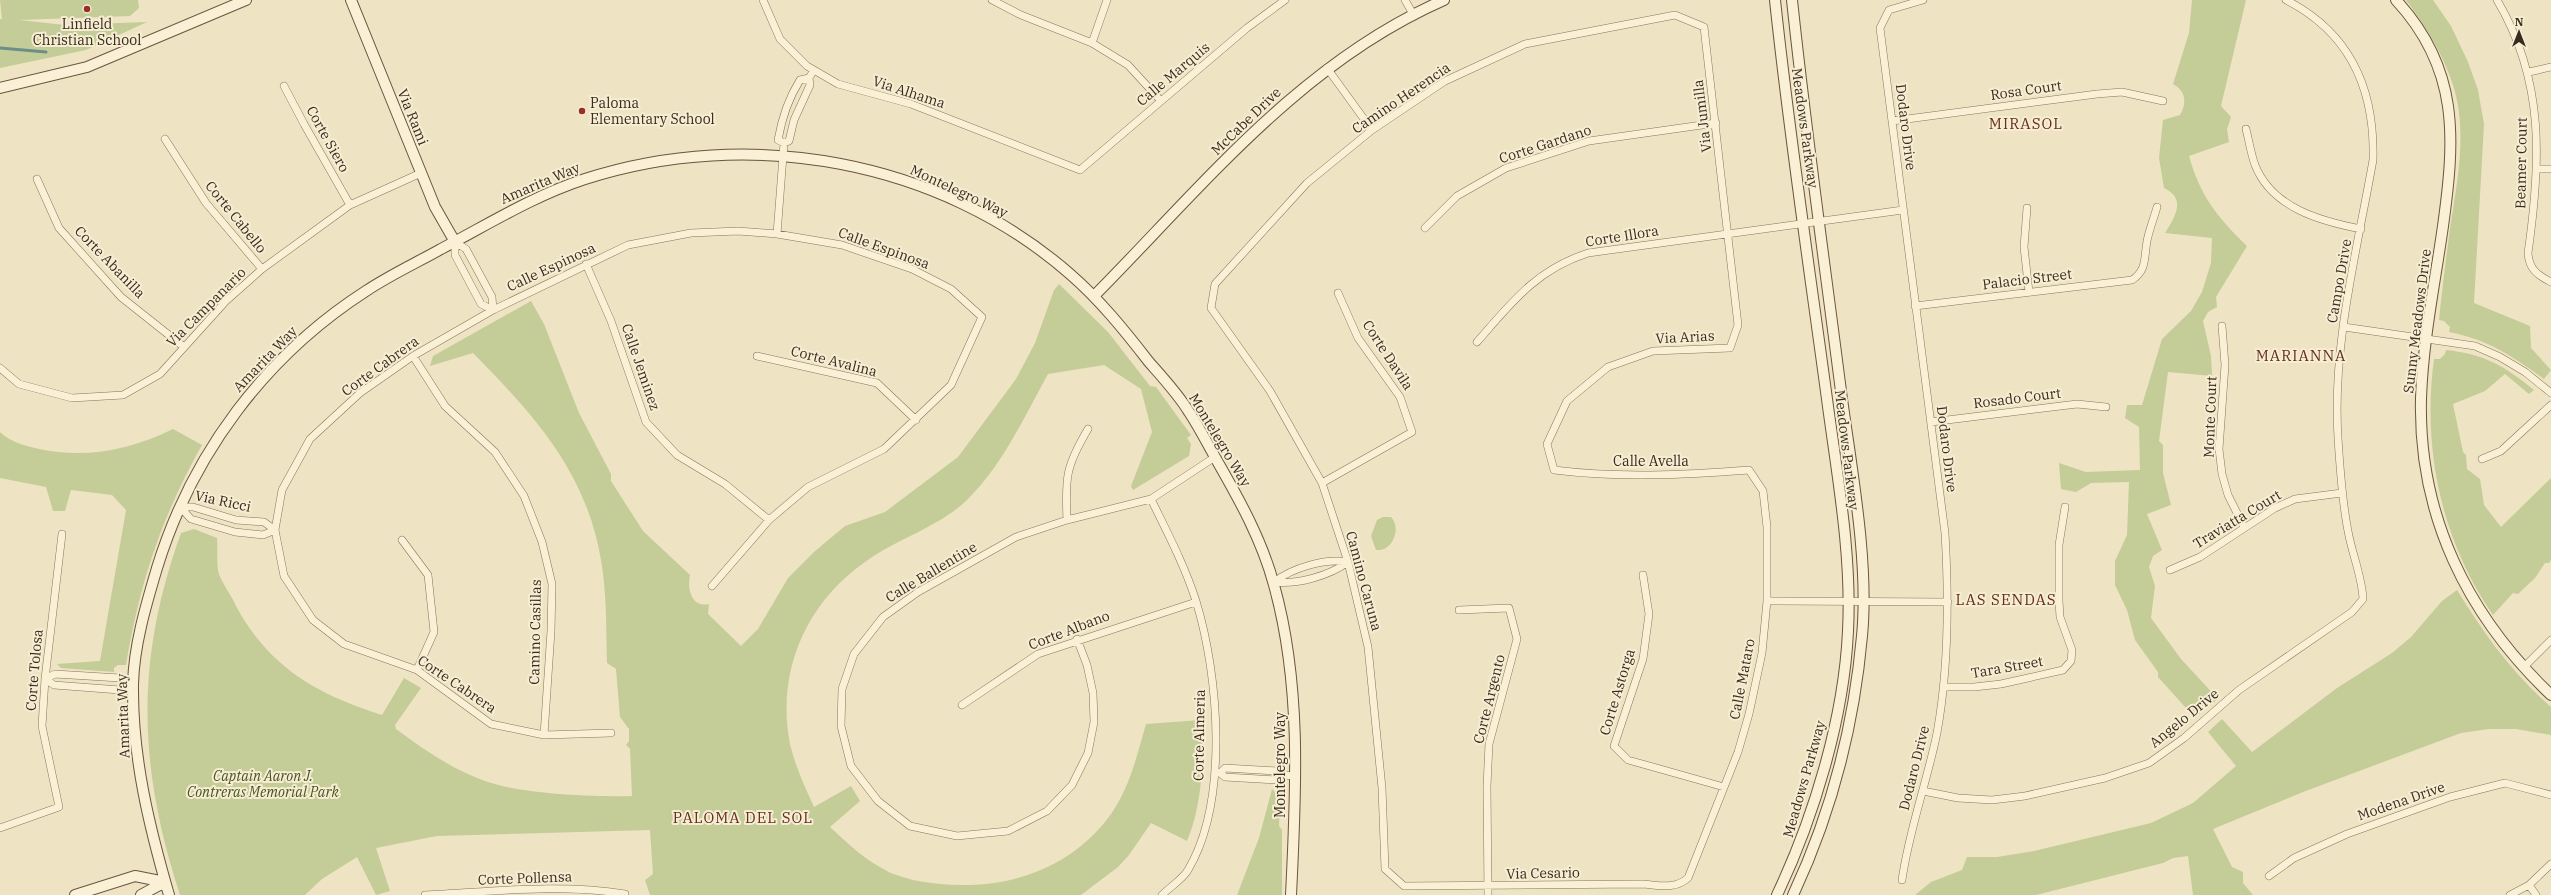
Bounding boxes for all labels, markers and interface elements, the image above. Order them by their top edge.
marker: Linfield Christian School [82,4,92,14]
north arrow [2499,12,2539,52]
place label: Linfield Christian School [33,15,141,49]
text: N [2515,15,2524,29]
street label: Calle Marquis [1133,38,1213,110]
street label: Camino Herencia [1348,58,1454,138]
street label: Meadows Parkway [1788,67,1822,190]
street label: Via Alhama [870,72,948,112]
street label: Rosa Court [1989,76,2063,104]
street label: Via Jumilla [1689,78,1715,153]
street label: McCabe Drive [1207,83,1285,159]
street label: Dodaro Drive [1892,83,1920,171]
street label: Via Rami [394,86,432,148]
place label: Paloma Elementary School [590,94,715,128]
street label: Corte Siero [302,103,354,175]
marker: Paloma Elementary School [577,106,587,116]
district label: MIRASOL [1989,114,2063,133]
street label: Beamer Court [2511,117,2531,209]
street label: Corte Gardano [1497,121,1594,167]
street label: Amarita Way [497,158,583,208]
street label: Montelegro Way [907,160,1011,222]
street label: Corte Cabello [201,177,271,257]
street label: Corte Illora [1584,221,1660,251]
street label: Corte Abanilla [71,222,149,302]
street label: Calle Espinosa [836,223,932,273]
street label: Calle Espinosa [504,238,599,295]
street label: Campo Drive [2323,238,2355,324]
street label: Sunny Meadows Drive [2399,248,2435,394]
street label: Via Campanario [162,263,250,351]
street label: Palacio Street [1981,265,2073,293]
street label: Corte Davila [1359,317,1418,394]
street label: Calle Jeminez [618,321,664,413]
street label: Amarita Way [229,322,301,396]
street label: Via Arias [1655,326,1715,348]
street label: Corte Cabrera [338,332,422,400]
street label: Corte Avalina [789,342,879,380]
district label: MARIANNA [2256,346,2346,365]
street label: Monte Court [2200,376,2220,458]
street label: Rosado Court [1972,384,2062,412]
street label: Meadows Parkway [1831,389,1863,512]
street label: Montelegro Way [1185,390,1255,490]
street label: Dodaro Drive [1933,405,1961,493]
street label: Calle Avella [1613,452,1689,470]
street label: Via Ricci [193,486,253,516]
street label: Traviatta Court [2190,486,2284,552]
street label: Camino Caruna [1342,529,1386,633]
street label: Calle Ballentine [882,538,980,606]
street label: Camino Casillas [525,579,545,685]
district label: LAS SENDAS [1955,590,2057,609]
street label: Corte Albano [1026,606,1112,654]
street label: Corte Tolosa [21,628,47,712]
street label: Calle Mataro [1725,637,1759,721]
street label: Corte Astorga [1595,646,1639,737]
street label: Corte Cabrera [414,651,500,717]
street label: Corte Argento [1469,652,1509,746]
street label: Tara Street [1970,652,2044,682]
street label: Amarita Way [113,673,133,759]
street label: Angelo Drive [2146,684,2222,752]
street label: Corte Almeria [1189,689,1209,781]
street label: Montelegro Way [1271,712,1289,818]
street label: Meadows Parkway [1779,718,1829,840]
street label: Dodaro Drive [1895,724,1933,812]
park label: Captain Aaron J. Contreras Memorial Park [187,767,340,801]
street label: Modena Drive [2355,778,2447,824]
district label: PALOMA DEL SOL [673,808,813,827]
street label: Via Cesario [1506,863,1580,883]
street label: Corte Pollensa [477,867,573,889]

